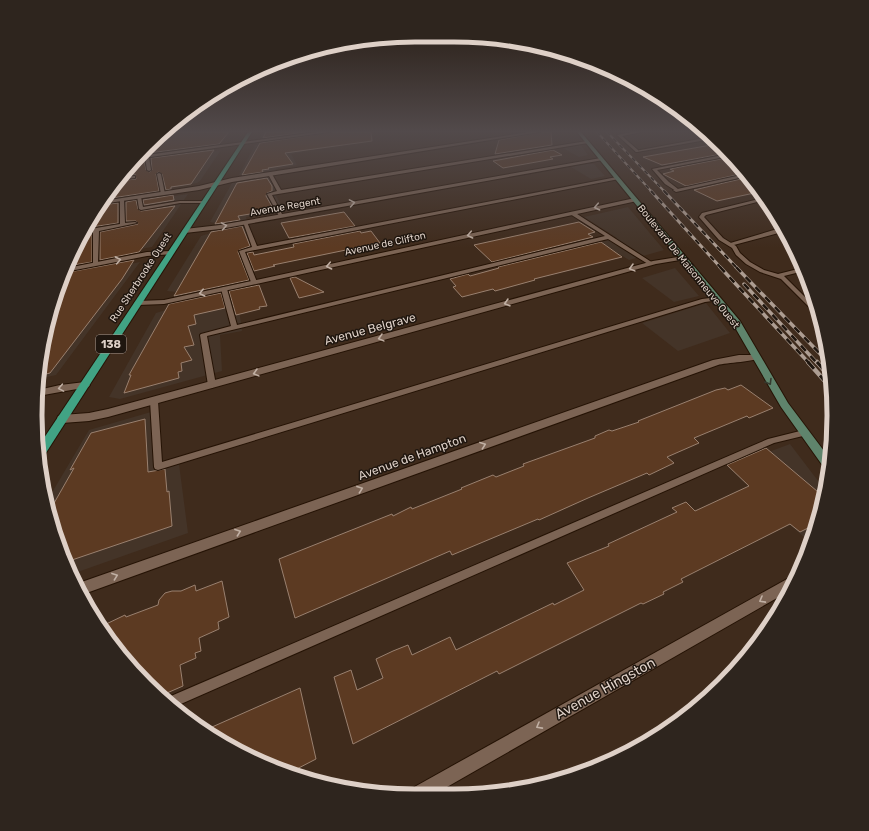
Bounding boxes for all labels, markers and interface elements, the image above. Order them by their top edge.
street label: Avenue Regent [249,195,321,219]
one-way arrow [349,199,355,207]
street label: Boulevard De Maisonneuve Ouest [635,202,742,331]
one-way arrow [594,203,600,211]
one-way arrow [221,222,227,230]
street label: Avenue de Clifton [344,230,427,258]
one-way arrow [467,230,473,238]
street label: Rue Sherbrooke Ouest [108,231,174,324]
one-way arrow [115,256,121,265]
one-way arrow [326,261,332,269]
one-way arrow [629,263,636,272]
one-way arrow [199,289,205,297]
one-way arrow [503,298,510,307]
street label: Avenue Belgrave [323,310,417,348]
one-way arrow [378,333,385,342]
road number: 138 [96,335,126,353]
one-way arrow [253,368,259,376]
one-way arrow [765,378,772,385]
one-way arrow [58,383,64,391]
street label: Avenue de Hampton [356,431,468,483]
one-way arrow [479,441,486,450]
one-way arrow [357,485,364,493]
one-way arrow [234,529,241,537]
one-way arrow [112,573,119,581]
one-way arrow [759,595,766,602]
street label: Avenue Hingston [552,654,658,723]
one-way arrow [536,721,543,728]

